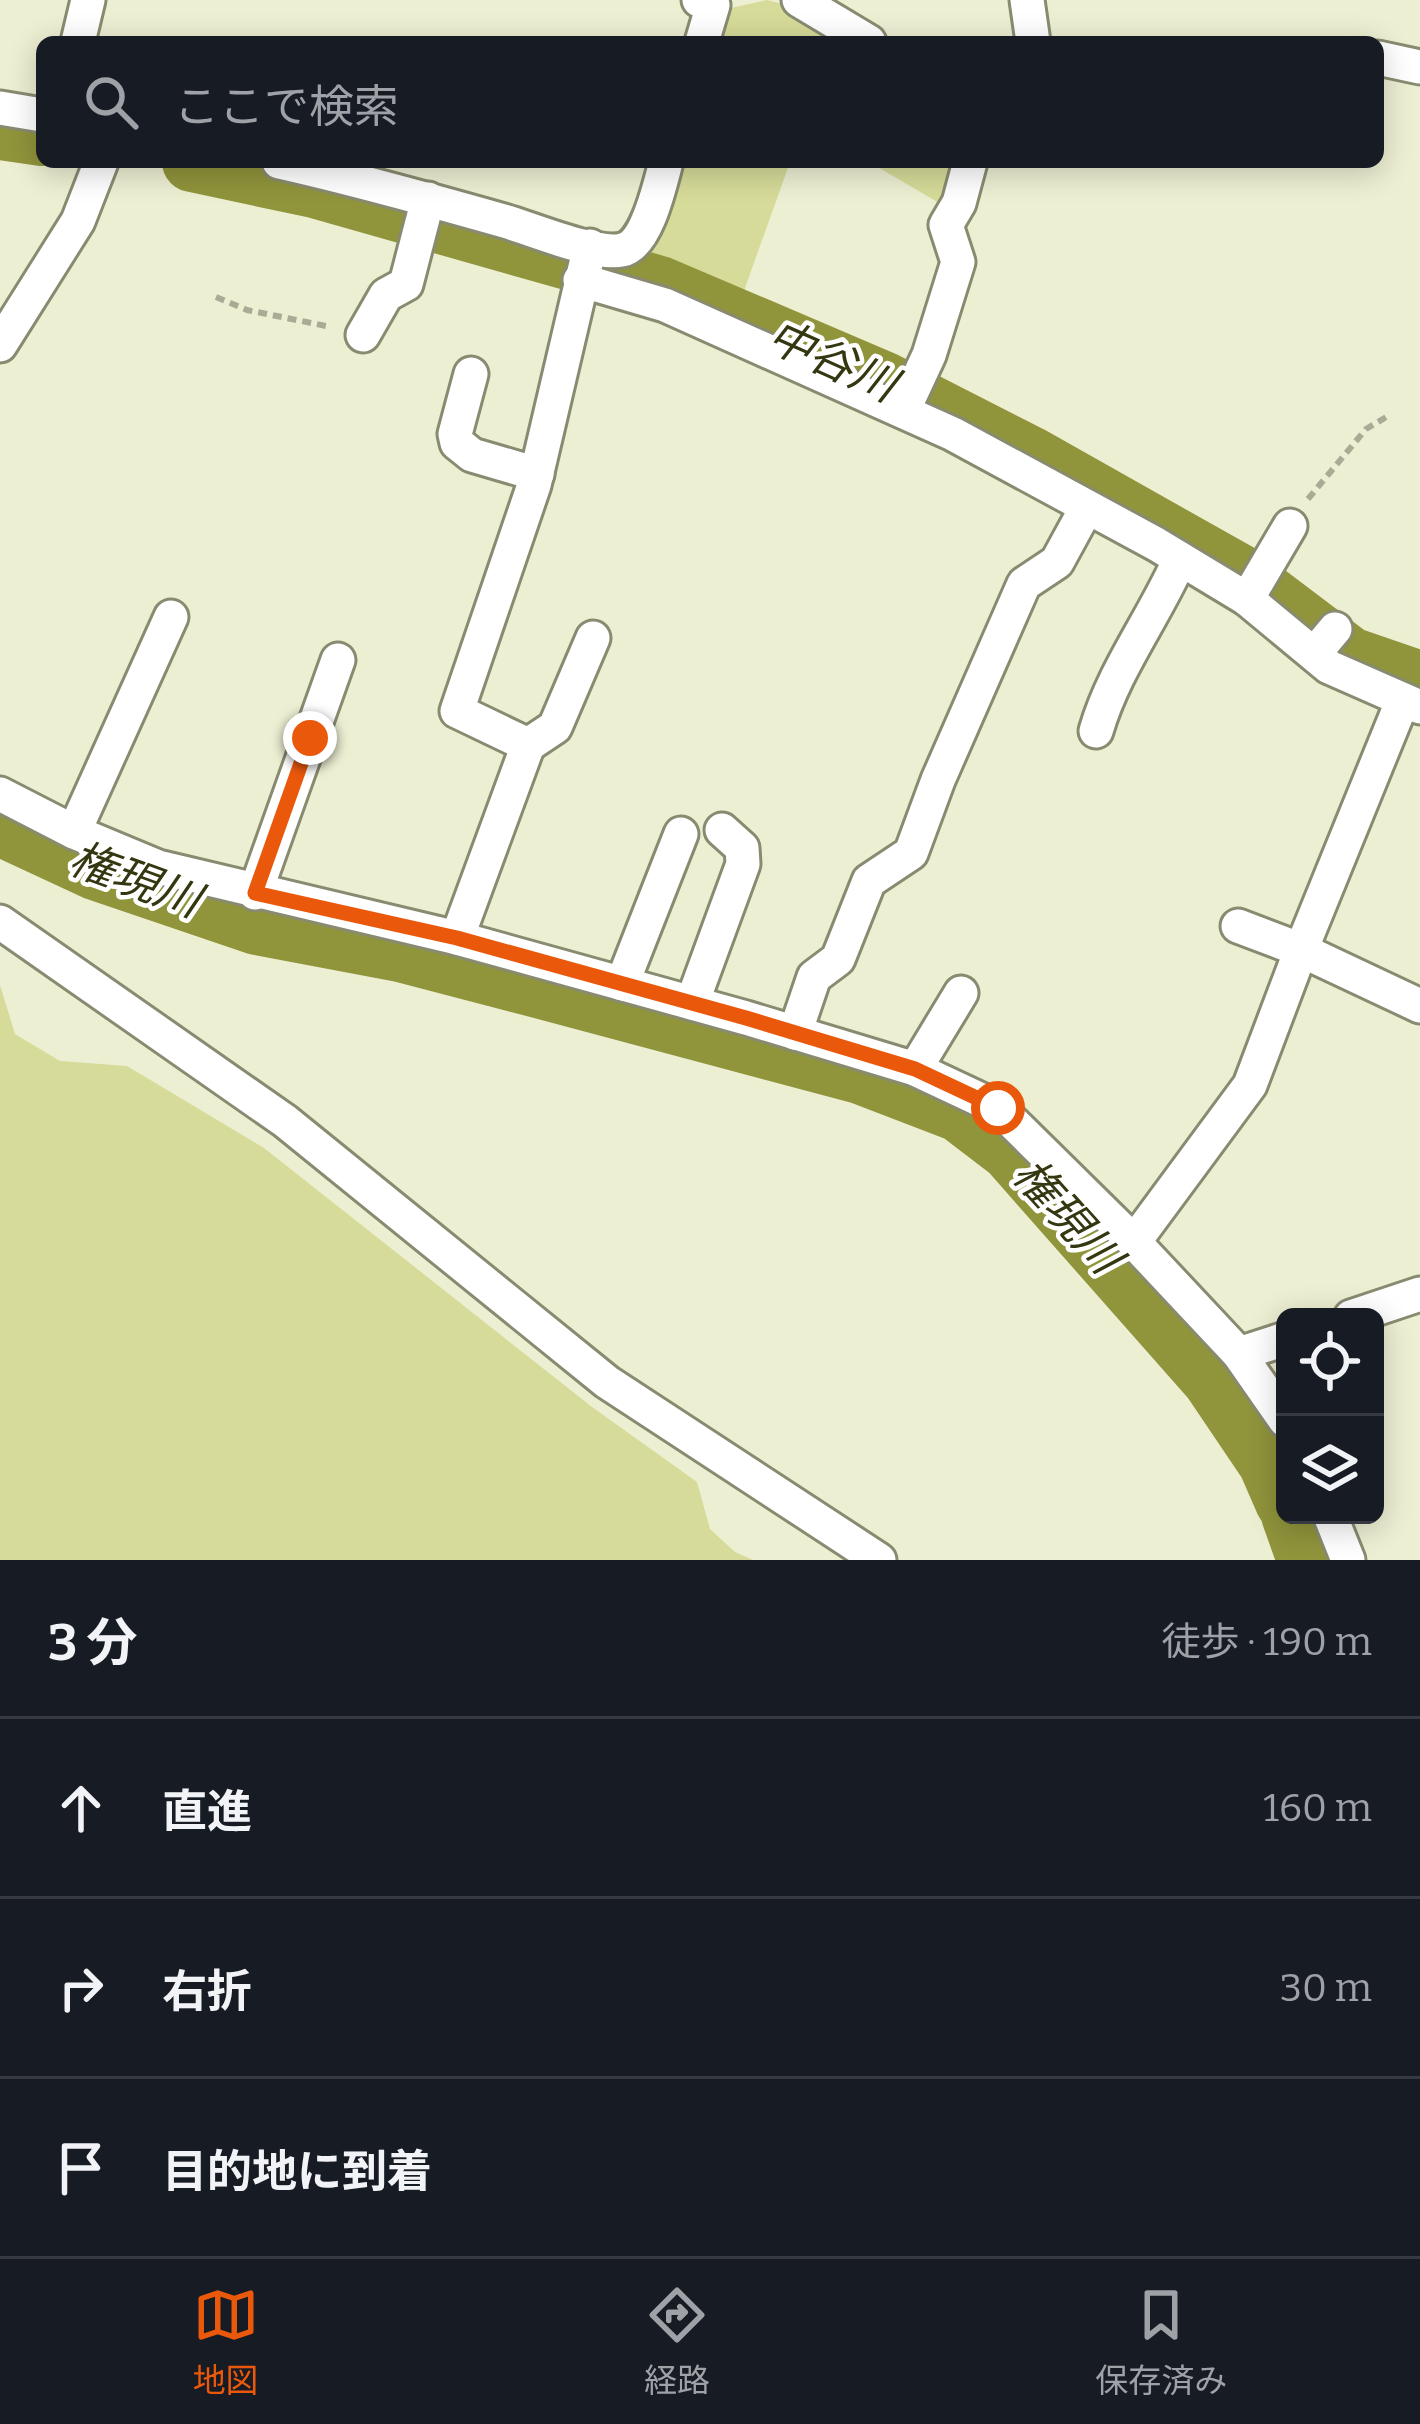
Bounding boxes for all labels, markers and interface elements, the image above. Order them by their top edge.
search box [36,36,1384,168]
icon: search [78,69,144,135]
text: ここで検索 [174,80,399,134]
water label: 中谷川 [759,309,908,415]
route end [283,711,337,765]
water label: 権現川 [62,832,211,930]
route start [971,1081,1025,1135]
water label: 権現川 [1002,1148,1135,1287]
map controls [1276,1308,1384,1524]
button: locate [1276,1308,1384,1416]
button: layers [1276,1416,1384,1524]
text: 3 分 [48,1612,138,1674]
text: 徒歩 · 190 m [1161,1619,1372,1665]
icon: ahead [48,1775,114,1841]
text: 直進 [162,1785,252,1839]
text: 160 m [1263,1785,1372,1831]
icon: right [48,1955,114,2021]
text: 右折 [162,1965,252,2019]
text: 30 m [1280,1965,1372,2011]
icon: arrive [48,2135,114,2201]
text: 目的地に到着 [162,2145,432,2199]
tab: 地図 [193,2282,259,2402]
tab: 経路 [644,2282,710,2402]
tab: 保存済み [1095,2282,1227,2402]

